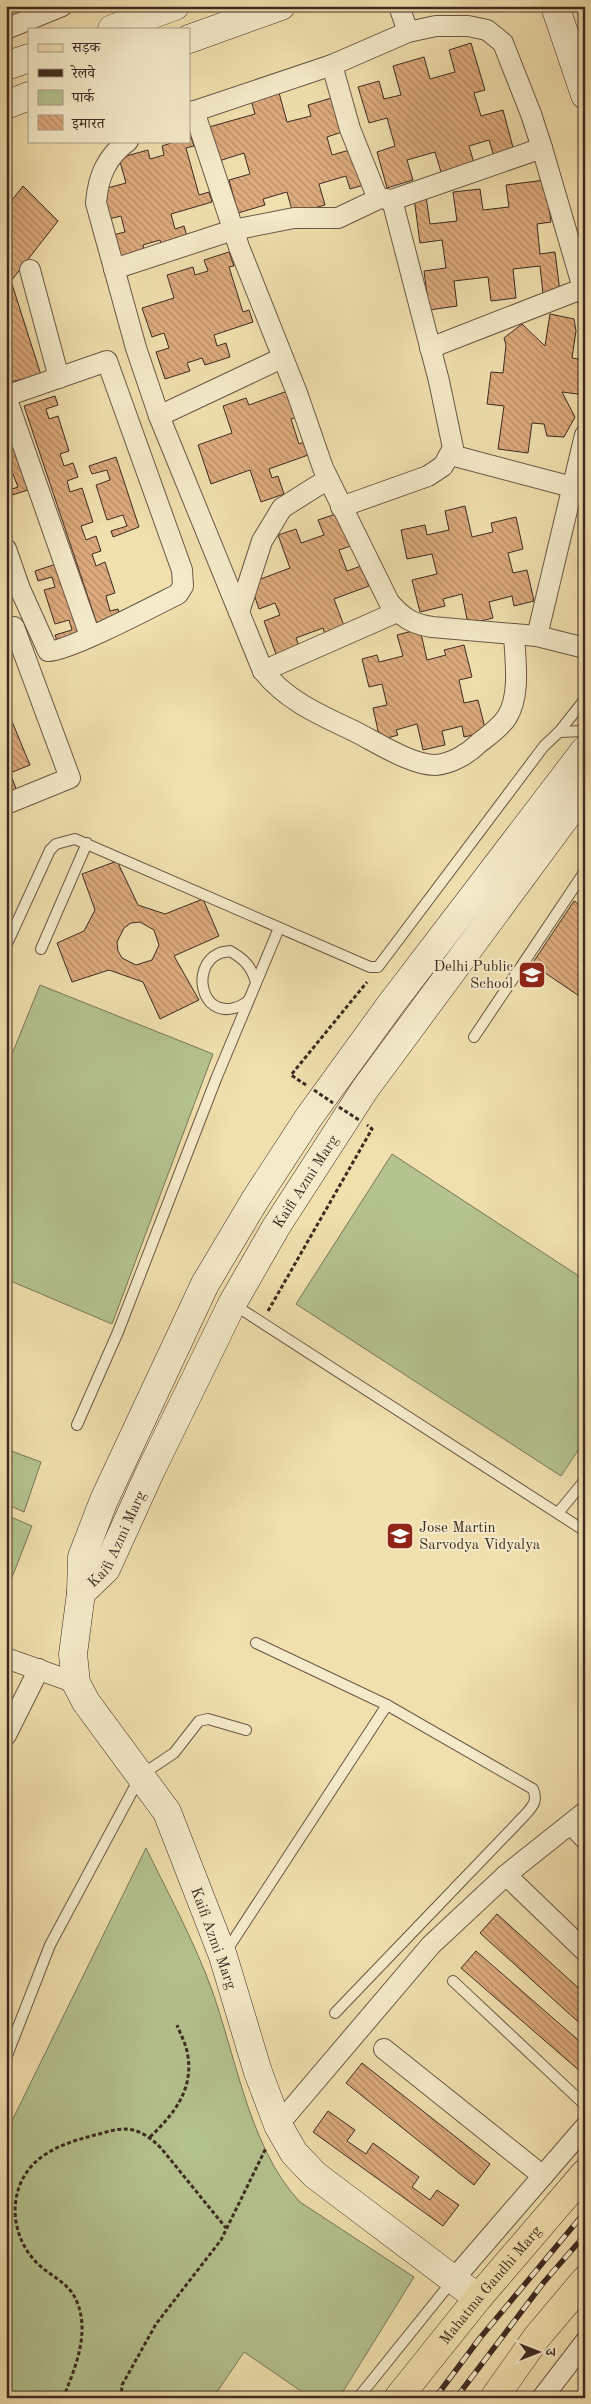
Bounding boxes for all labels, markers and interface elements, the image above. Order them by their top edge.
legend [28,28,190,142]
text: सड़क [71,41,101,56]
text: रेलवे [70,64,96,82]
text: पार्क [71,88,95,106]
text: इमारत [71,117,106,132]
place label: Delhi Public School [433,960,513,992]
school or university icon: Delhi Public School [517,960,547,990]
street label: Kaifi Azmi Marg [271,1133,342,1232]
street label: Kaifi Azmi Marg [86,1489,149,1591]
school or university icon: Jose Martin Sarvodya Vidyalya [385,1521,415,1551]
place label: Jose Martin Sarvodya Vidyalya [419,1521,541,1553]
street label: Kaifi Azmi Marg [187,1885,238,1992]
street label: Mahatma Gandhi Marg [438,2224,545,2348]
north arrow [514,2326,564,2376]
text: उ [543,2347,557,2356]

